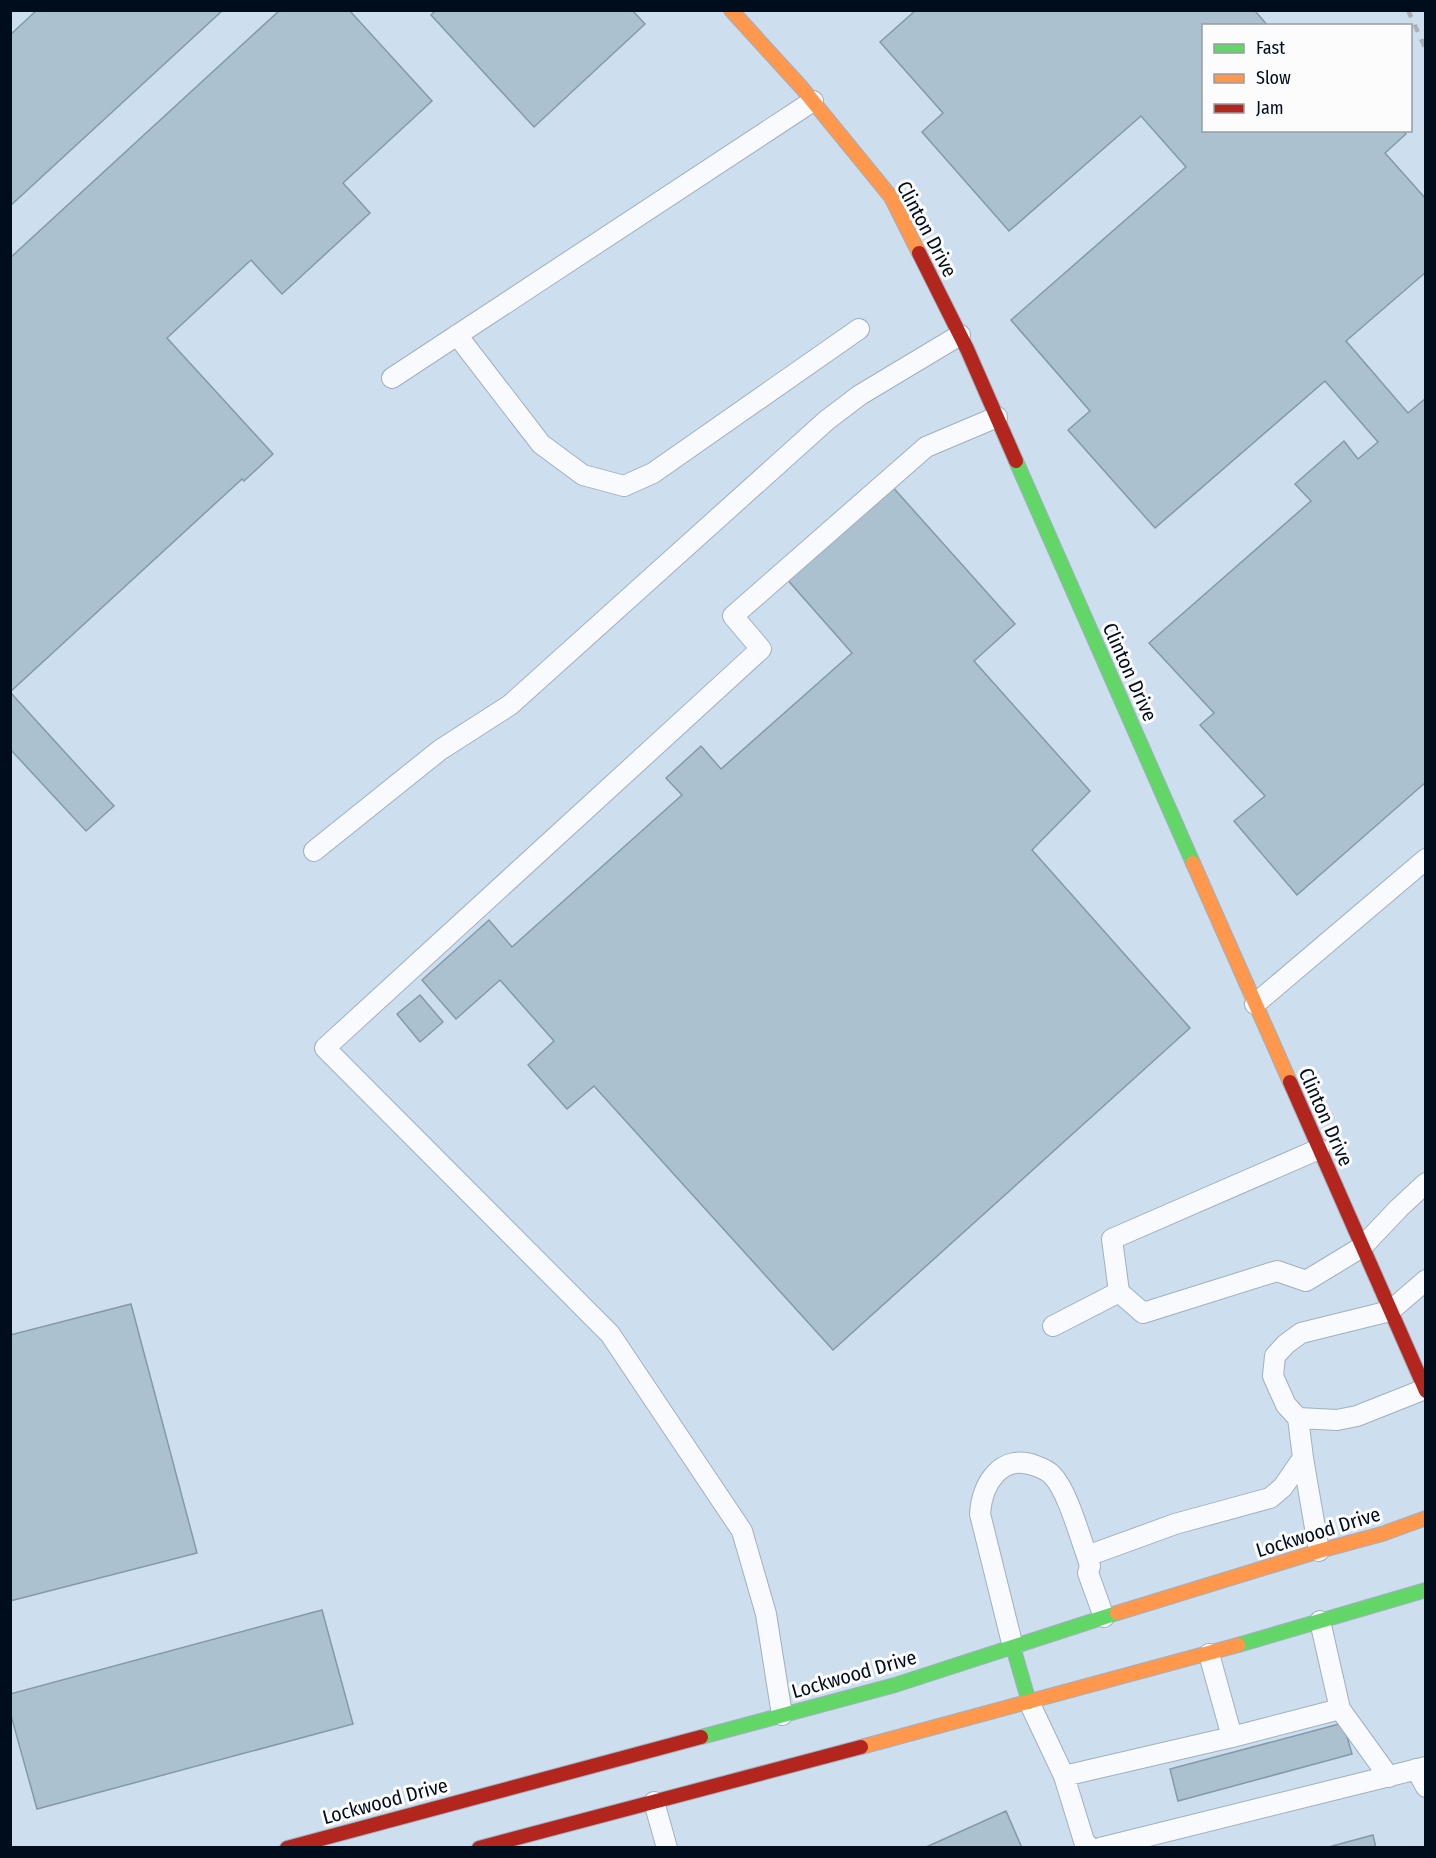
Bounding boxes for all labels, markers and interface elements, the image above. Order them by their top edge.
legend [1202,24,1412,132]
text: Fast [1256,37,1285,59]
text: Slow [1256,67,1291,89]
text: Jam [1256,97,1284,119]
street label: Clinton Drive [892,177,962,281]
street label: Clinton Drive [1098,619,1162,725]
street label: Clinton Drive [1294,1064,1358,1170]
street label: Lockwood Drive [1253,1502,1383,1562]
street label: Lockwood Drive [789,1645,919,1703]
street label: Lockwood Drive [320,1773,450,1829]

